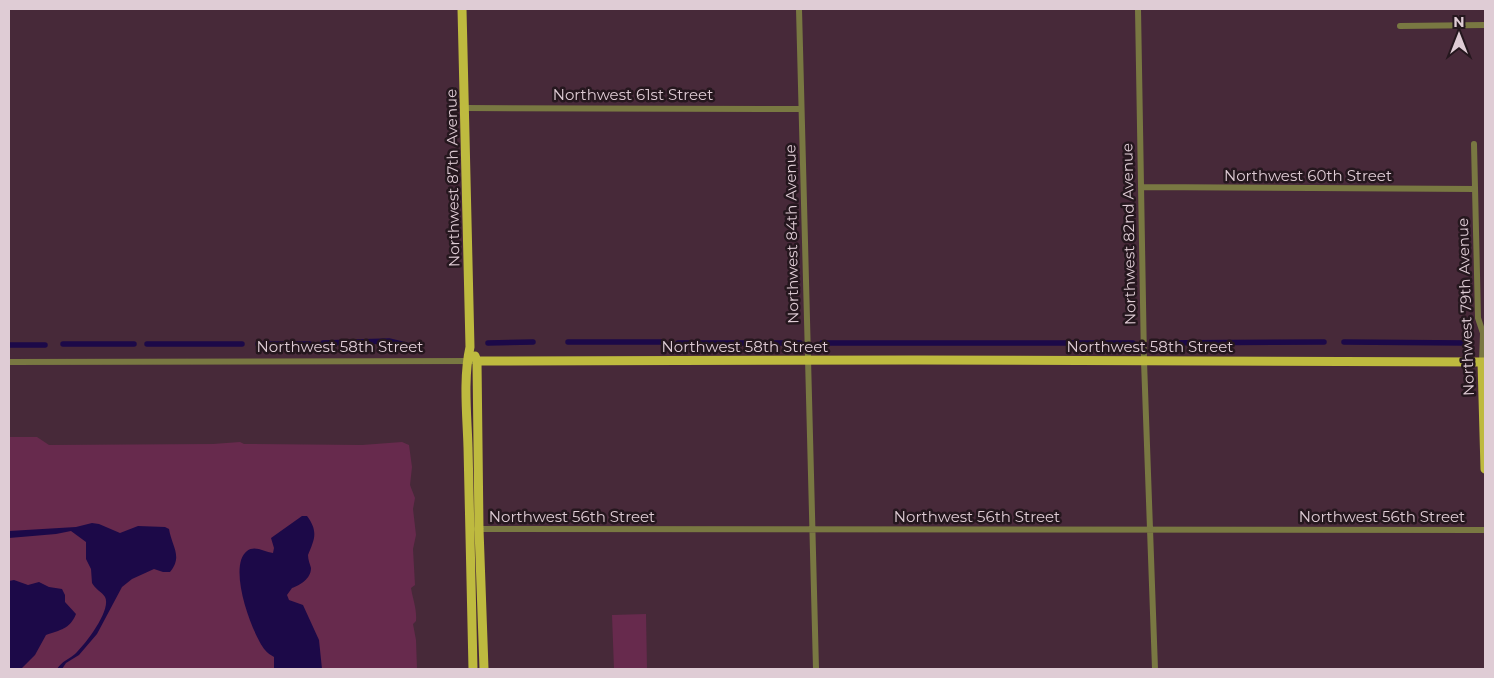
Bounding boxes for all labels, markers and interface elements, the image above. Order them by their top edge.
north arrow [1434,10,1484,60]
text: N [1453,13,1465,31]
street label: Northwest 61st Street [553,85,713,104]
street label: Northwest 87th Avenue [441,89,464,267]
street label: Northwest 82nd Avenue [1117,143,1140,325]
street label: Northwest 84th Avenue [780,144,803,324]
street label: Northwest 60th Street [1224,166,1392,185]
street label: Northwest 79th Avenue [1453,218,1478,396]
street label: Northwest 58th Street [257,337,423,356]
street label: Northwest 58th Street [662,337,828,356]
street label: Northwest 58th Street [1067,337,1233,356]
street label: Northwest 56th Street [489,507,655,526]
street label: Northwest 56th Street [894,507,1060,526]
street label: Northwest 56th Street [1299,507,1465,526]

